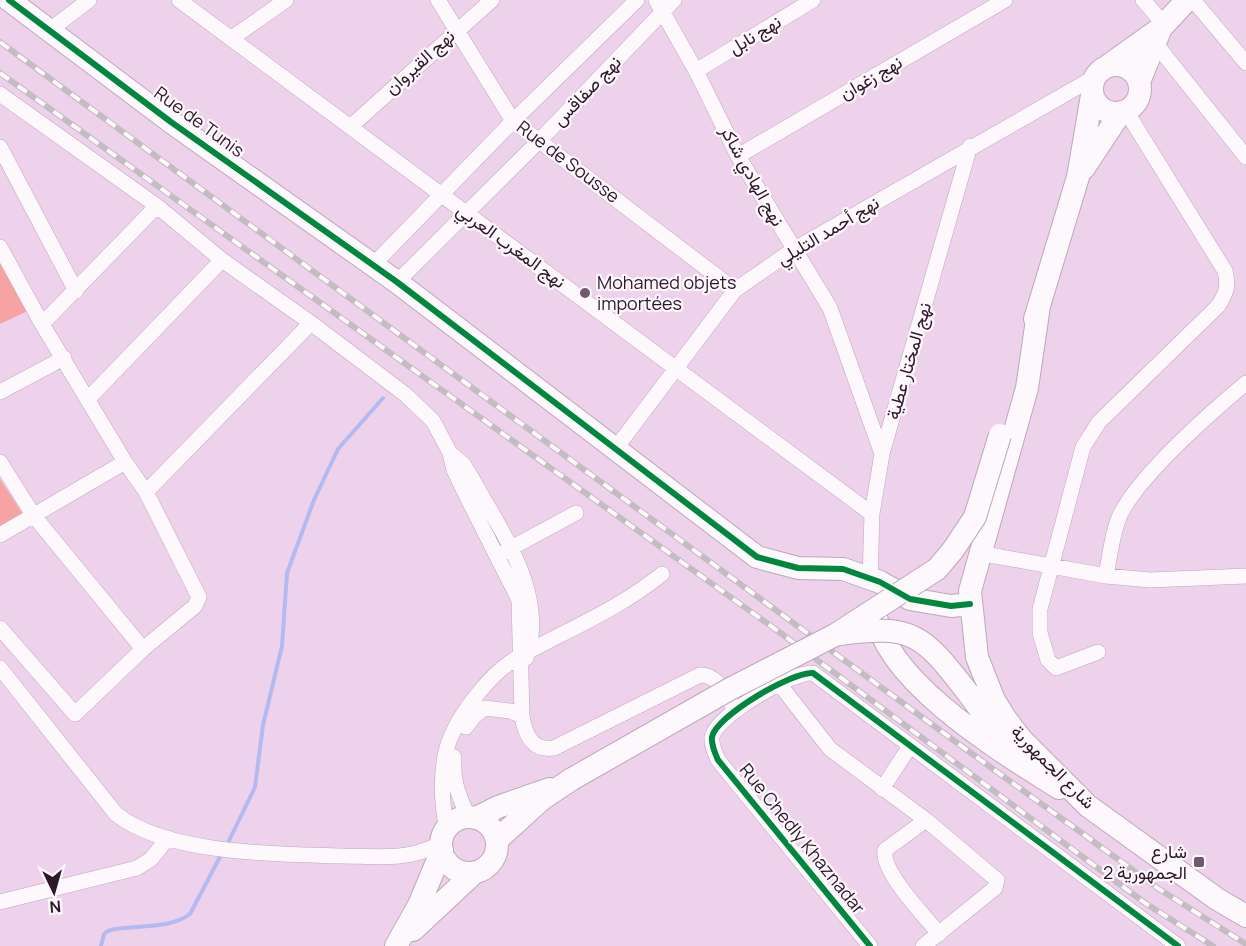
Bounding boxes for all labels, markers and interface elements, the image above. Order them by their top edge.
street label: نهج نابل [724,9,786,60]
street label: نهج القيروان [379,23,460,100]
street label: نهج صفاقس [547,50,627,131]
street label: نهج زغوان [835,50,907,106]
street label: Rue de Tunis [150,80,249,162]
street label: Rue de Sousse [512,115,625,208]
street label: نهج الهادي شاكر [711,120,790,232]
street label: نهج أحمد التليلي [772,190,885,274]
street label: نهج المغرب العربي [450,197,571,296]
place label: Mohamed objets importées [597,270,736,315]
marker: Mohamed objets importées [578,286,592,300]
street label: نهج المختار عطية [880,299,937,422]
street label: شارع الجمهورية [1006,719,1101,814]
street label: Rue Chedly Khaznadar [735,758,871,919]
place label: شارع الجمهورية 2 [1103,839,1187,884]
marker: شارع الجمهورية 2 [1192,855,1206,869]
north arrow [24,862,84,922]
text: N [49,895,62,918]

